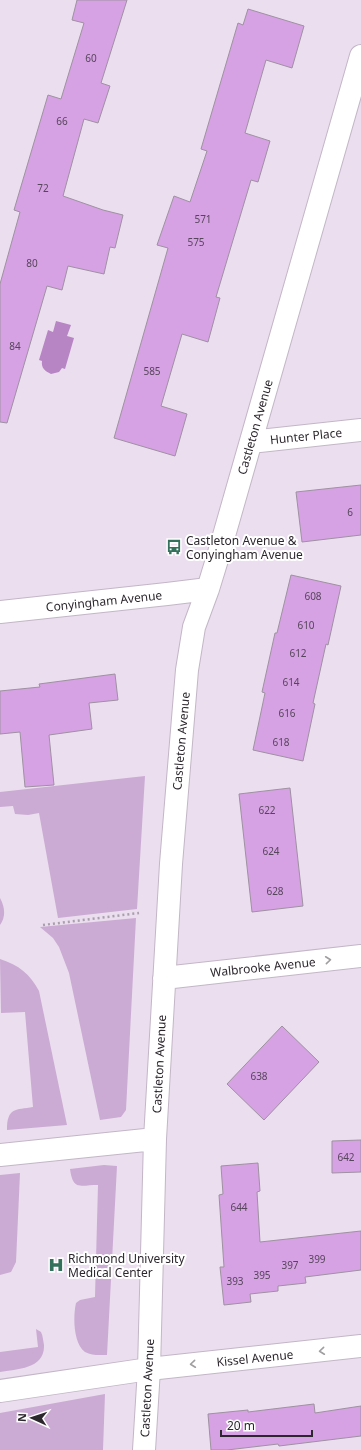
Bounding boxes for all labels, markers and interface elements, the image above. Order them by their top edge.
house number: 60 [85,51,97,65]
house number: 66 [56,114,68,128]
house number: 72 [37,181,49,195]
house number: 571 [194,212,212,226]
house number: 575 [187,235,205,249]
house number: 80 [26,256,38,270]
house number: 84 [9,339,21,353]
house number: 585 [143,364,161,378]
street label: Castleton Avenue [233,377,277,477]
street label: Hunter Place [269,424,343,448]
house number: 6 [347,505,353,519]
place label: Castleton Avenue & Conyingham Avenue [186,532,303,563]
bus stop icon: Castleton Avenue & Conyingham Avenue [165,538,183,556]
street label: Conyingham Avenue [45,586,163,616]
house number: 608 [304,589,322,603]
house number: 610 [297,618,315,632]
house number: 612 [289,646,307,660]
house number: 614 [282,675,300,689]
street label: Castleton Avenue [168,691,194,791]
house number: 616 [278,706,296,720]
house number: 618 [272,735,290,749]
house number: 622 [258,803,276,817]
house number: 624 [262,844,280,858]
house number: 628 [266,884,284,898]
street label: Walbrooke Avenue [210,953,317,981]
one-way arrow [325,956,331,965]
street label: Castleton Avenue [148,1014,170,1114]
house number: 638 [250,1069,268,1083]
house number: 642 [337,1150,355,1164]
house number: 644 [230,1200,248,1214]
place label: Richmond University Medical Center [68,1250,185,1281]
house number: 399 [308,1252,326,1266]
hospital icon: Richmond University Medical Center [47,1256,65,1274]
house number: 397 [281,1258,299,1272]
house number: 395 [253,1268,271,1282]
house number: 393 [226,1274,244,1288]
street label: Castleton Avenue [136,1338,158,1438]
street label: Kissel Avenue [216,1345,294,1370]
one-way arrow [319,1346,325,1355]
one-way arrow [190,1359,196,1368]
north arrow [12,1398,52,1438]
scale bar [221,1412,312,1438]
text: N [14,1413,29,1422]
text: 20 m [227,1417,255,1434]

